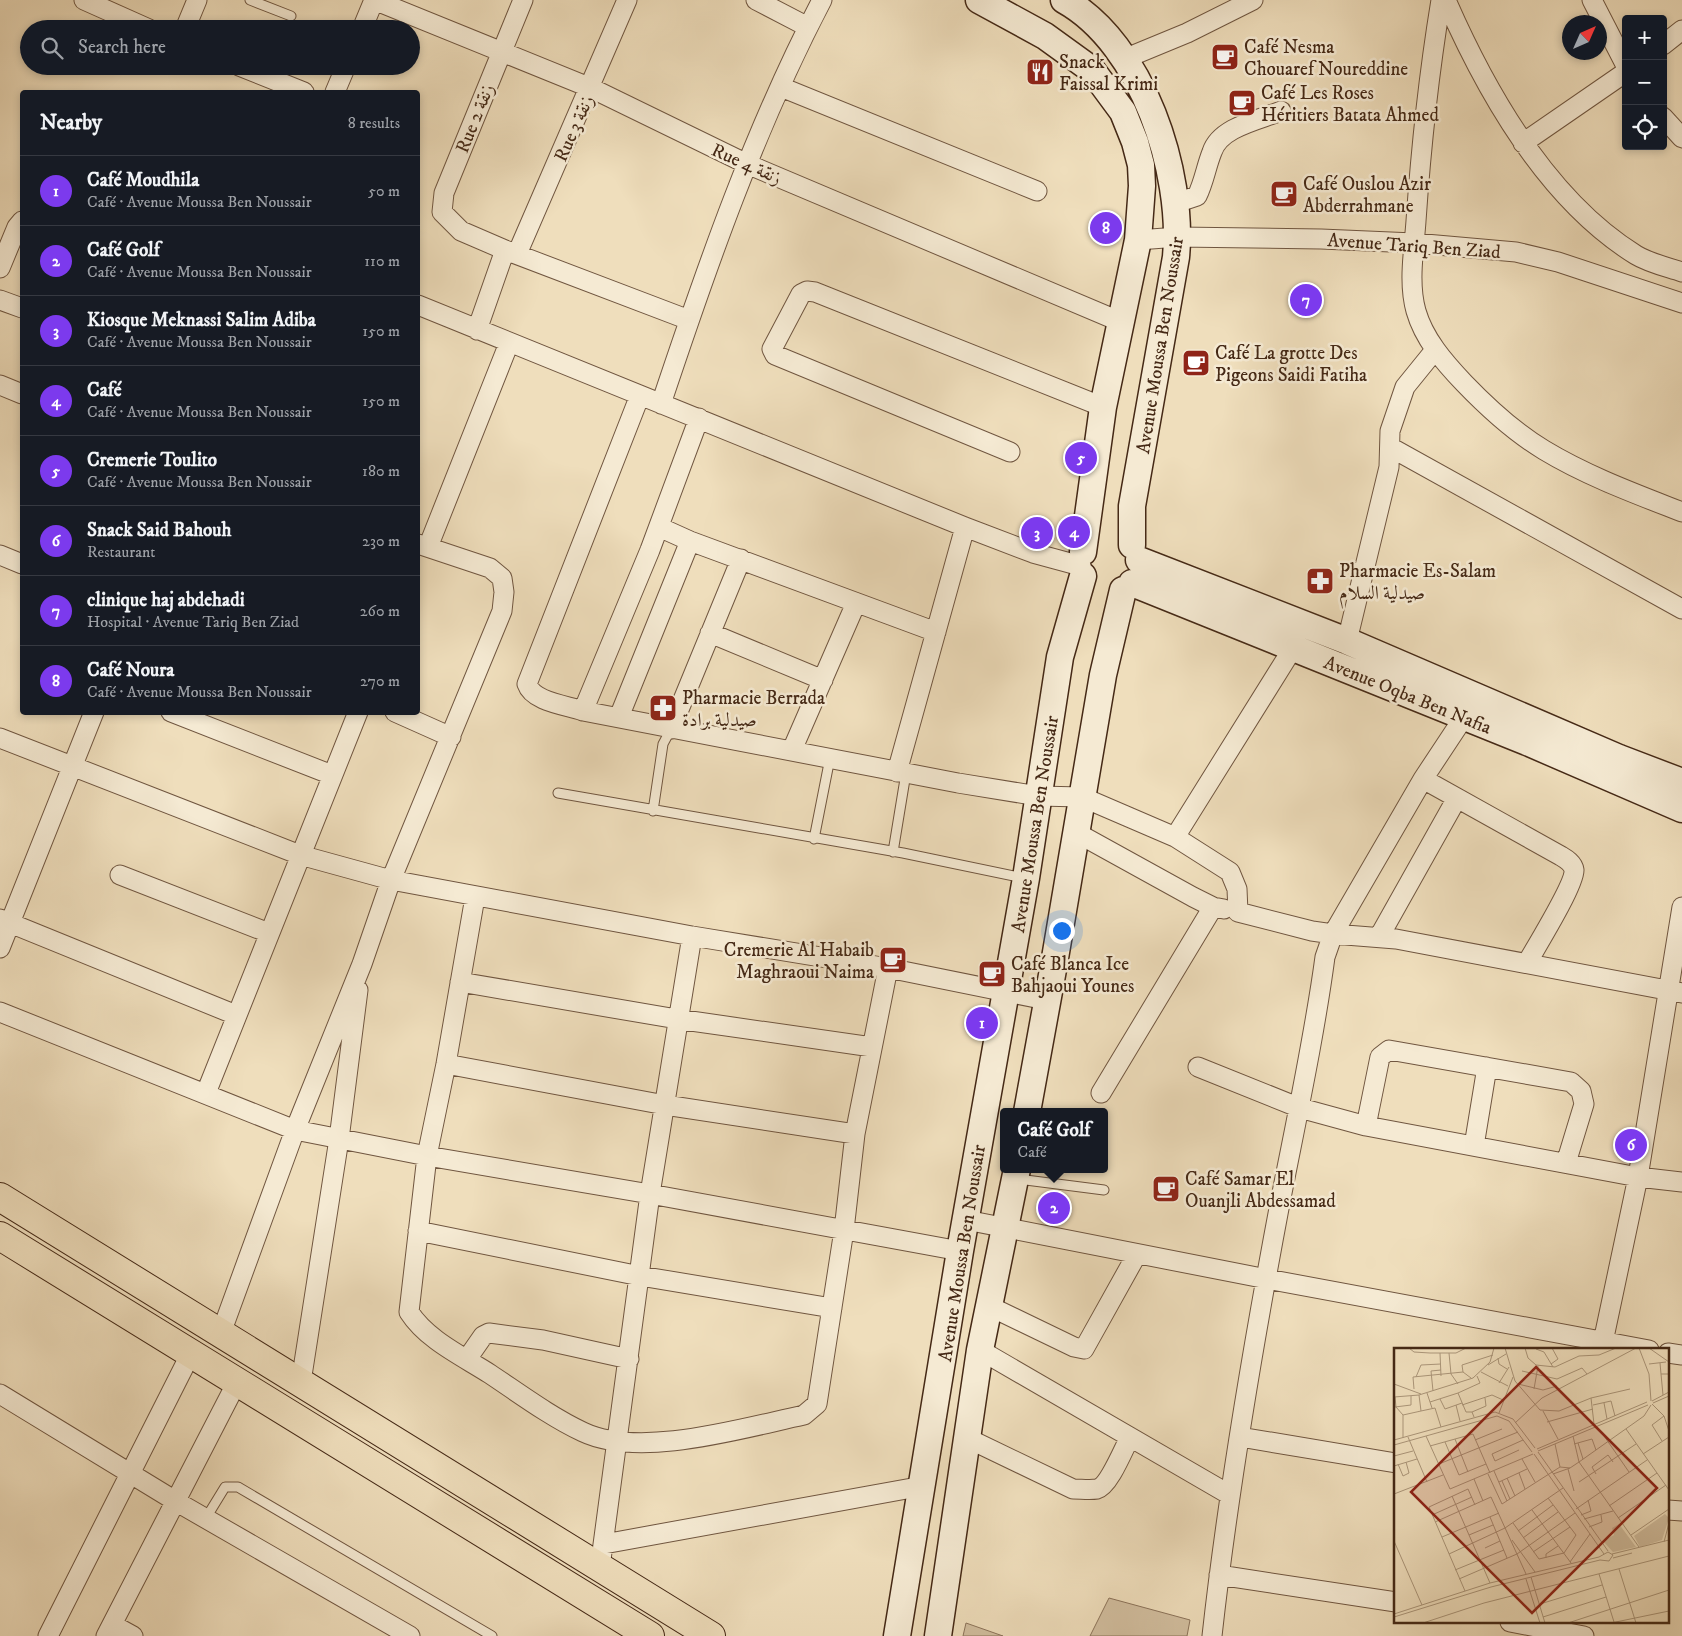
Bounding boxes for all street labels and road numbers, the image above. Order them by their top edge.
street label: Rue 2 زنقة [451,81,500,157]
street label: Rue 3 زنقة [550,92,599,165]
street label: Rue 4 زنقة [708,139,785,190]
street label: Avenue Tariq Ben Ziad [1326,229,1502,265]
street label: Avenue Moussa Ben Noussair [1132,235,1189,455]
street label: Avenue Oqba Ben Nafia [1320,651,1495,740]
street label: Avenue Moussa Ben Noussair [1007,714,1064,934]
street label: Avenue Moussa Ben Noussair [934,1143,991,1363]

